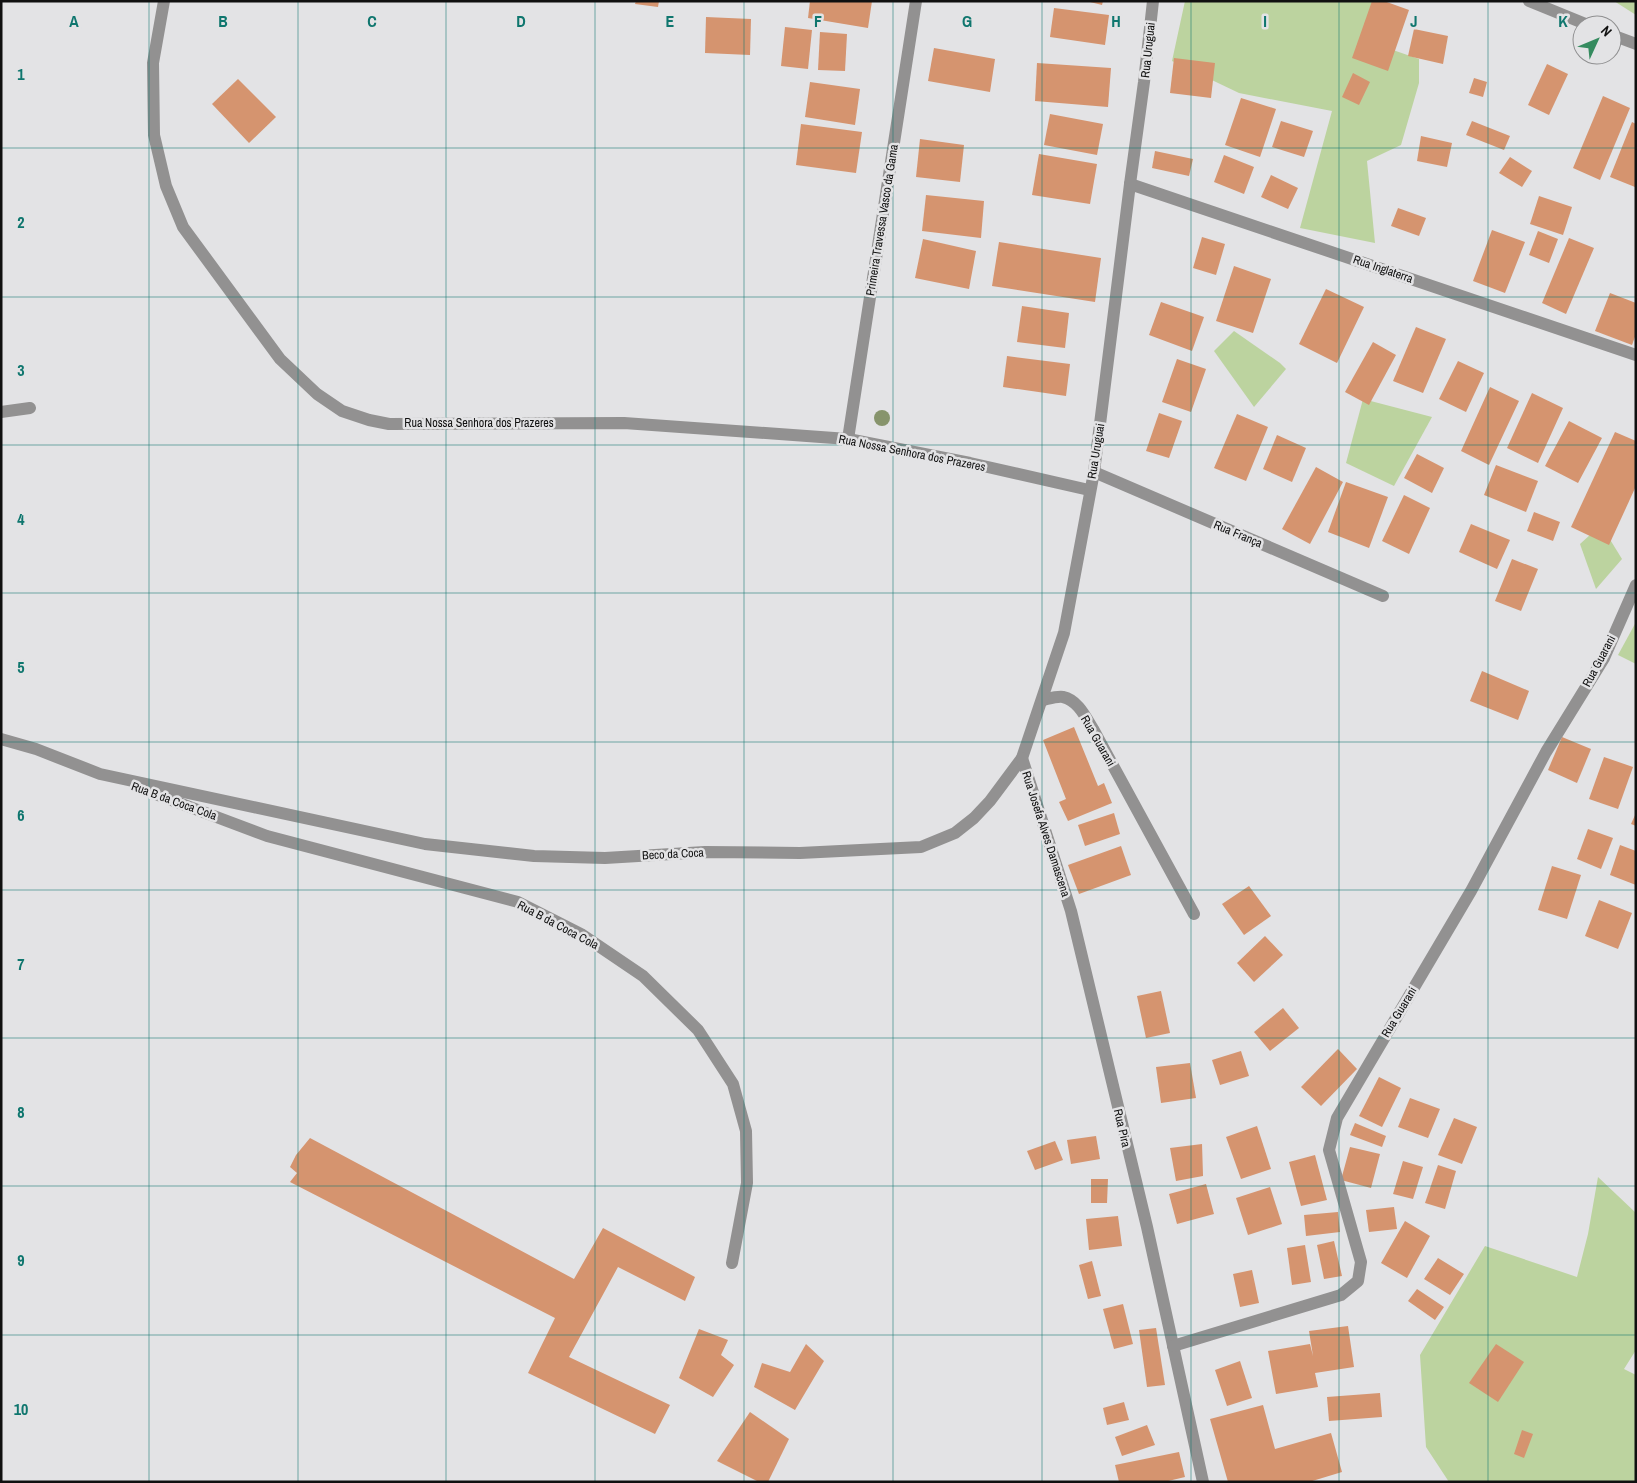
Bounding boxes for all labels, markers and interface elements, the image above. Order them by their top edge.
text: A [69,10,79,32]
text: B [218,10,228,32]
text: C [367,10,377,32]
text: D [516,10,526,32]
text: E [666,10,675,32]
text: F [814,10,822,32]
text: G [962,10,972,32]
text: H [1111,10,1121,32]
text: I [1263,10,1267,32]
text: J [1410,10,1418,32]
text: K [1558,10,1568,32]
north arrow [1572,15,1622,65]
street label: Rua Uruguai [1137,21,1159,79]
text: N [1597,22,1616,40]
text: 1 [17,63,25,85]
street label: Primeira Travessa Vasco da Gama [862,143,902,297]
text: 2 [17,211,25,233]
street label: Rua Inglaterra [1351,251,1416,287]
text: 3 [17,359,25,381]
street label: Rua Nossa Senhora dos Prazeres [404,415,554,431]
street label: Rua Uruguai [1084,422,1108,480]
street label: Rua Nossa Senhora dos Prazeres [837,431,987,475]
text: 4 [17,508,25,530]
street label: Rua França [1211,517,1265,552]
street label: Rua Guarani [1579,632,1619,690]
text: 5 [17,656,25,678]
street label: Rua Guarani [1077,713,1119,769]
street label: Rua Josefa Alves Damascena [1018,769,1074,899]
street label: Rua B da Coca Cola [129,778,219,824]
text: 6 [17,804,25,826]
street label: Beco da Coca [642,844,705,864]
street label: Rua B da Coca Cola [515,897,602,953]
text: 7 [17,953,25,975]
street label: Rua Guarani [1378,984,1420,1040]
text: 8 [17,1101,25,1123]
street label: Rua Pira [1110,1107,1134,1149]
text: 9 [17,1249,25,1271]
text: 10 [14,1398,28,1420]

